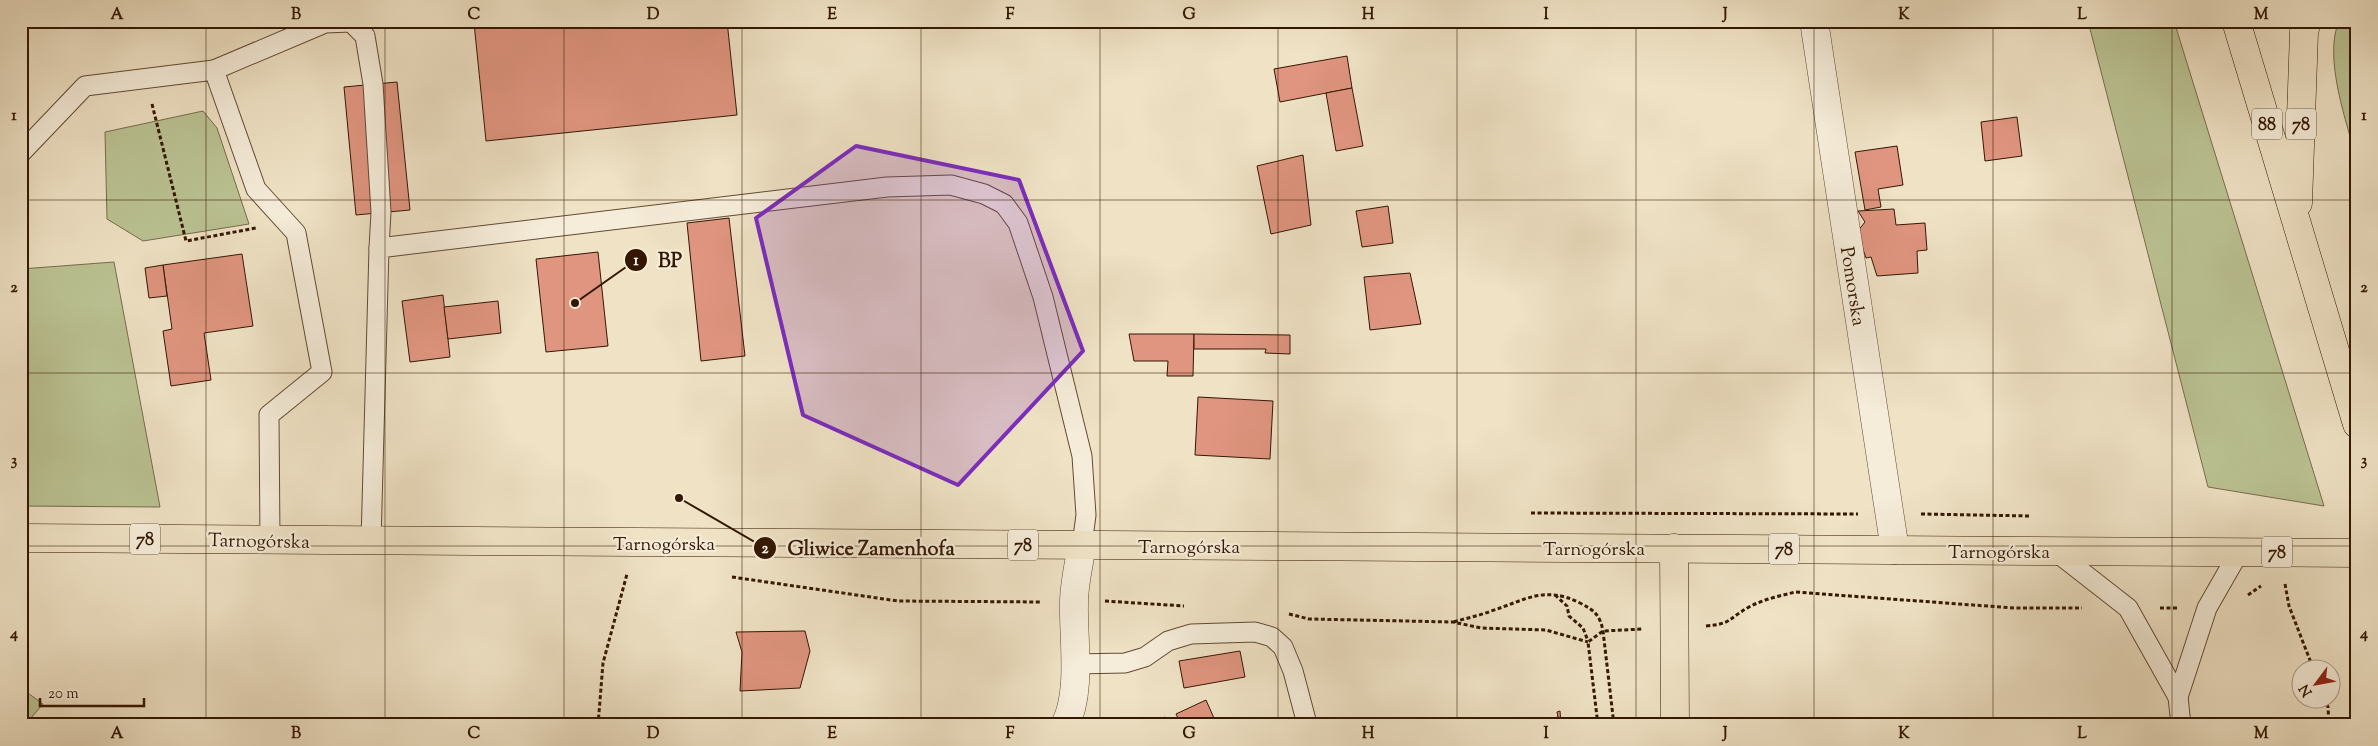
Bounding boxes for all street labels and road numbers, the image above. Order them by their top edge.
road number: 88 [2252,108,2282,140]
road number: 78 [2286,108,2316,140]
street label: Pomorska [1832,245,1871,328]
road number: 78 [130,524,160,554]
street label: Tarnogórska [208,528,310,557]
road number: 78 [1008,530,1038,560]
street label: Tarnogórska [613,532,715,559]
road number: 78 [1769,534,1799,564]
street label: Tarnogórska [1138,535,1240,562]
road number: 78 [2262,536,2292,568]
street label: Tarnogórska [1543,537,1645,564]
street label: Tarnogórska [1948,540,2050,567]

